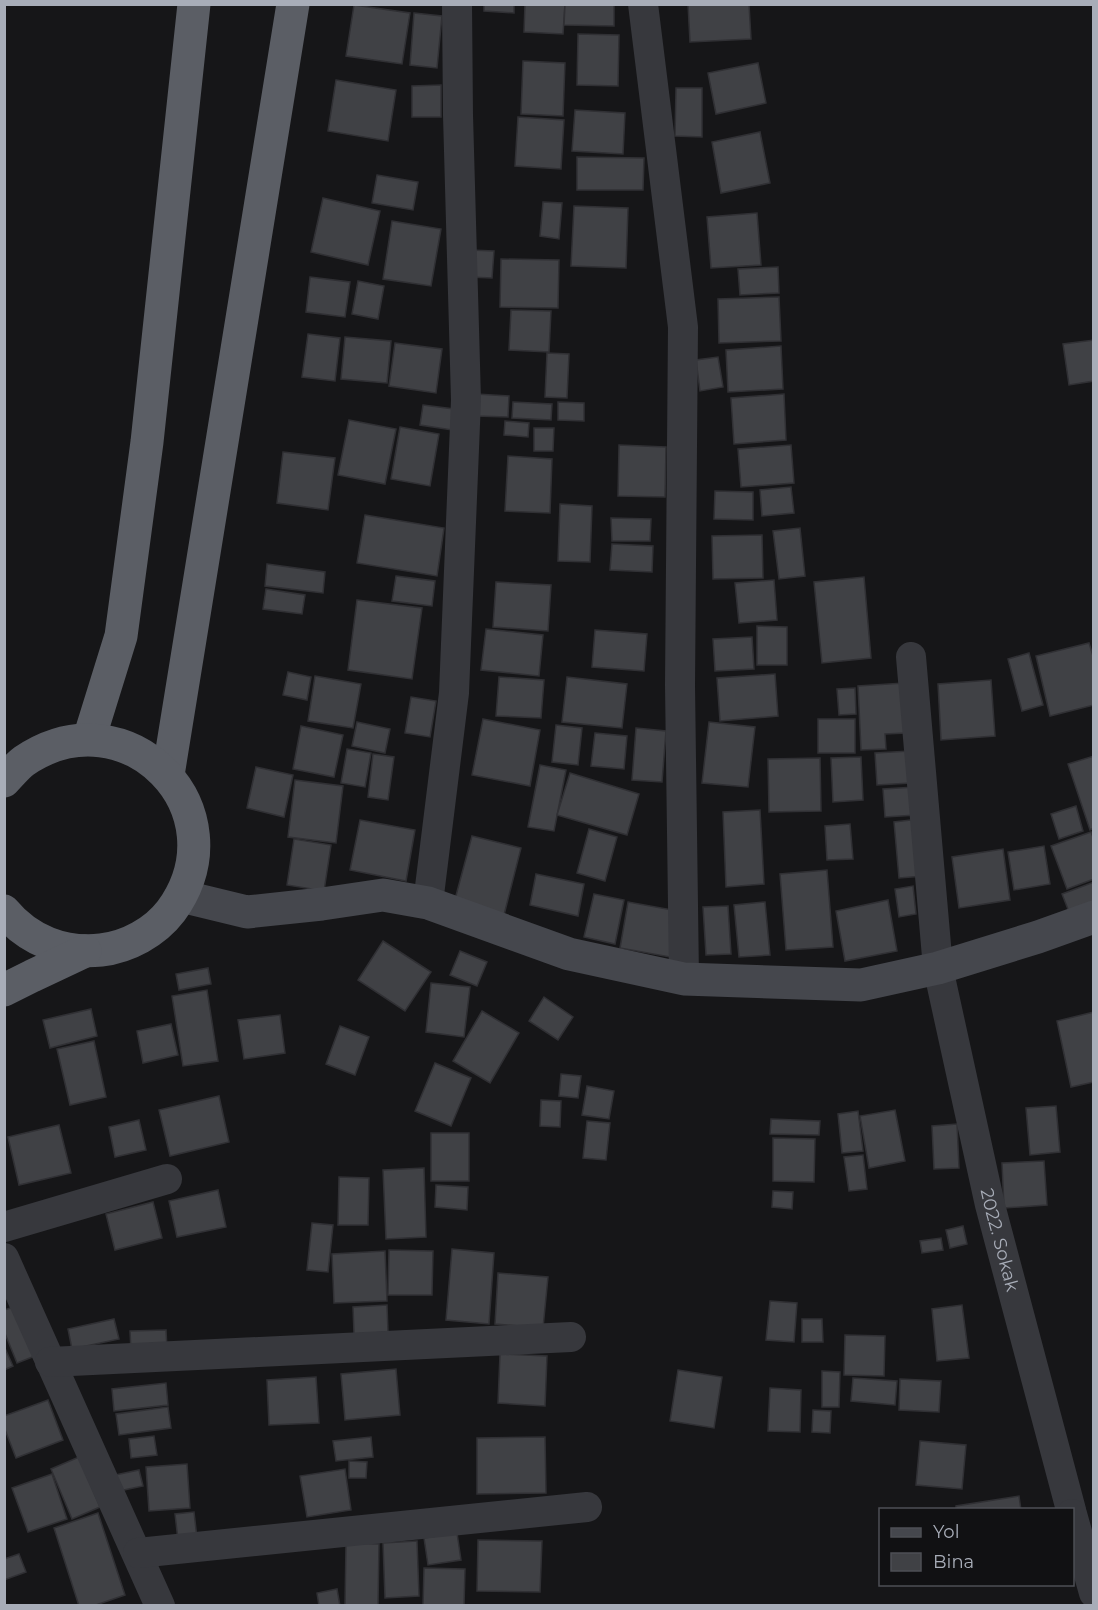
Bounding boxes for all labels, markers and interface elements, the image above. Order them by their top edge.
street label: 2022. Sokak [976,1186,1024,1294]
legend [879,1508,1074,1586]
text: Yol [933,1521,959,1543]
text: Bina [933,1551,974,1573]

